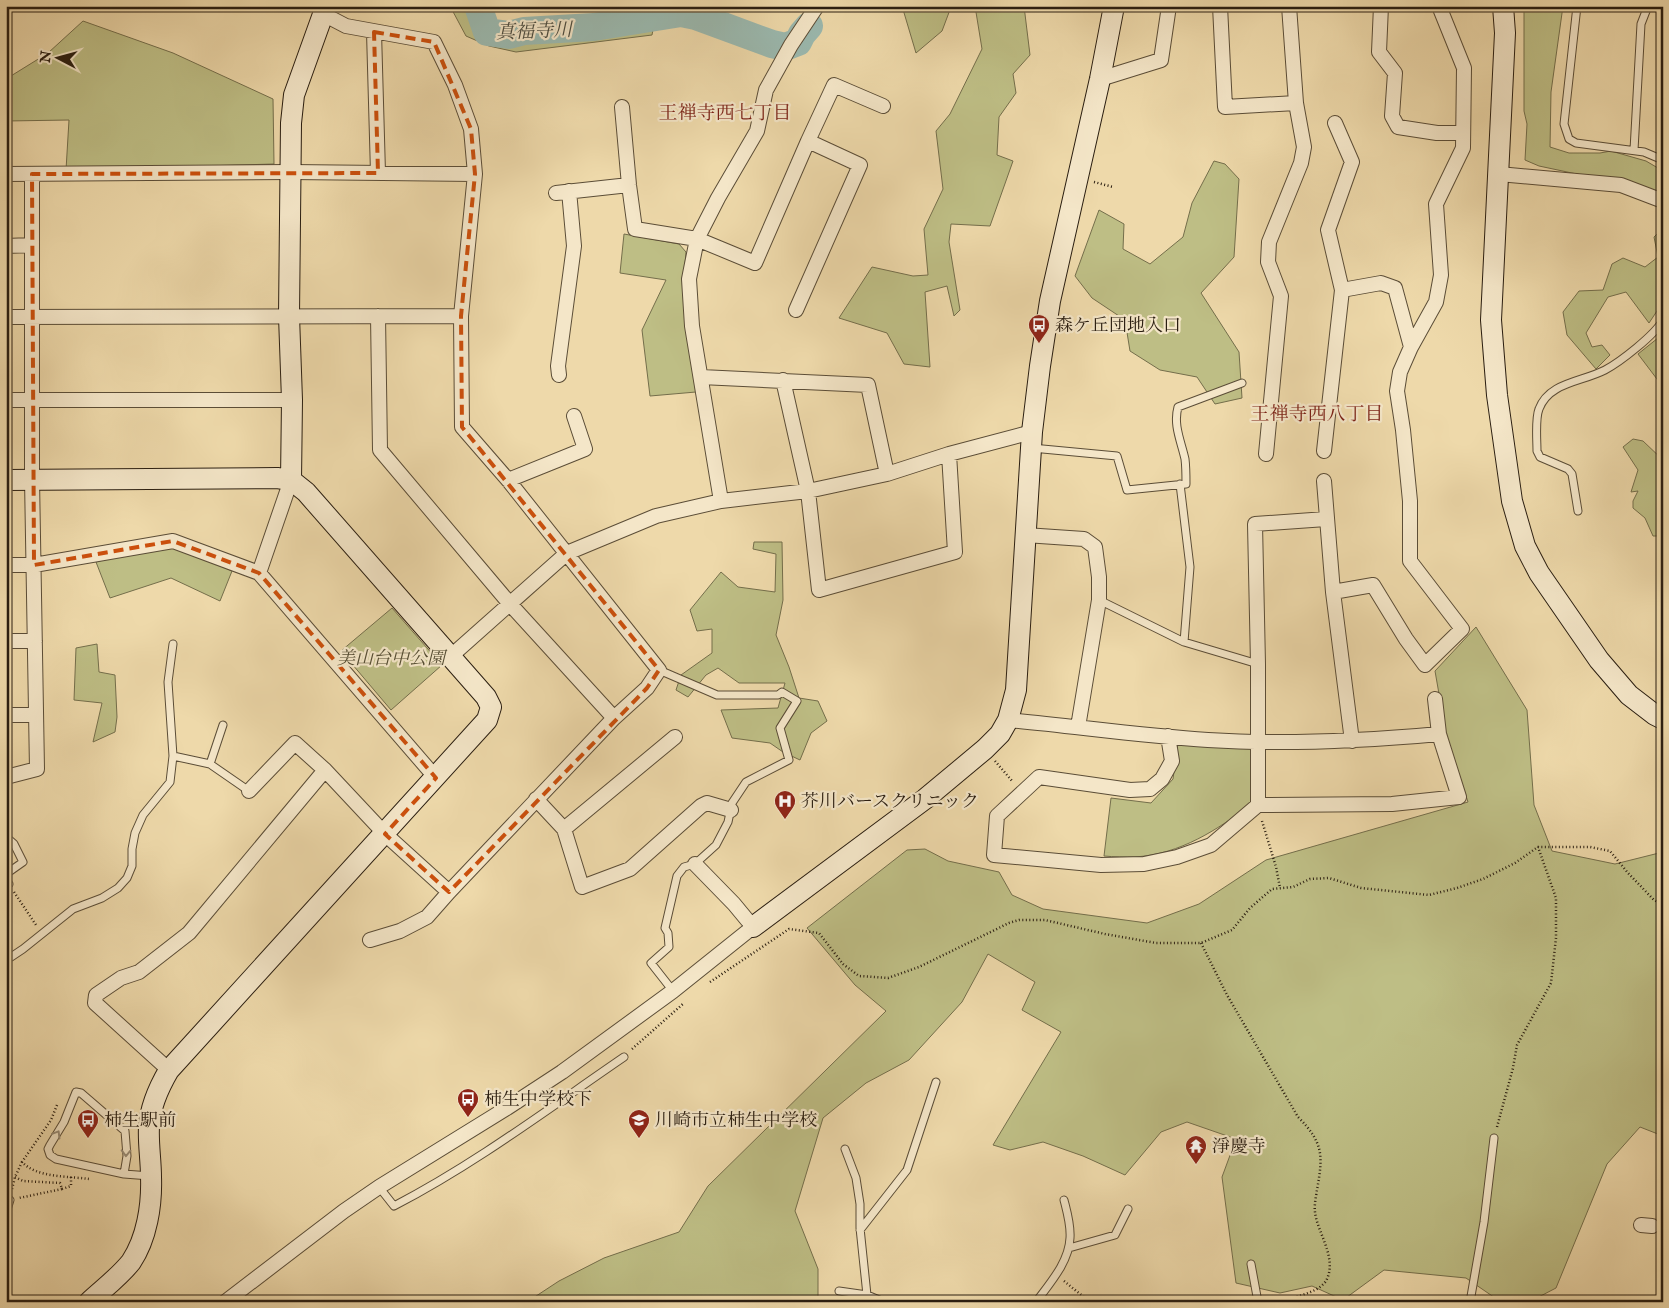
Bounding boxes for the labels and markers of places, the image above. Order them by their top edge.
bus stop icon: 森ケ丘団地入口 [1027,313,1051,344]
place label: 森ケ丘団地入口 [1055,315,1181,338]
hospital icon: 芥川バースクリニック [773,789,797,820]
place label: 芥川バースクリニック [801,791,979,814]
bus stop icon: 柿生中学校下 [456,1087,480,1118]
place label: 柿生中学校下 [484,1089,592,1112]
bus stop icon: 柿生駅前 [76,1108,100,1139]
school or university icon: 川崎市立柿生中学校 [627,1108,651,1139]
place label: 柿生駅前 [104,1110,176,1133]
place label: 川崎市立柿生中学校 [655,1110,817,1133]
temple icon: 淨慶寺 [1184,1134,1208,1165]
place label: 淨慶寺 [1212,1136,1266,1159]

